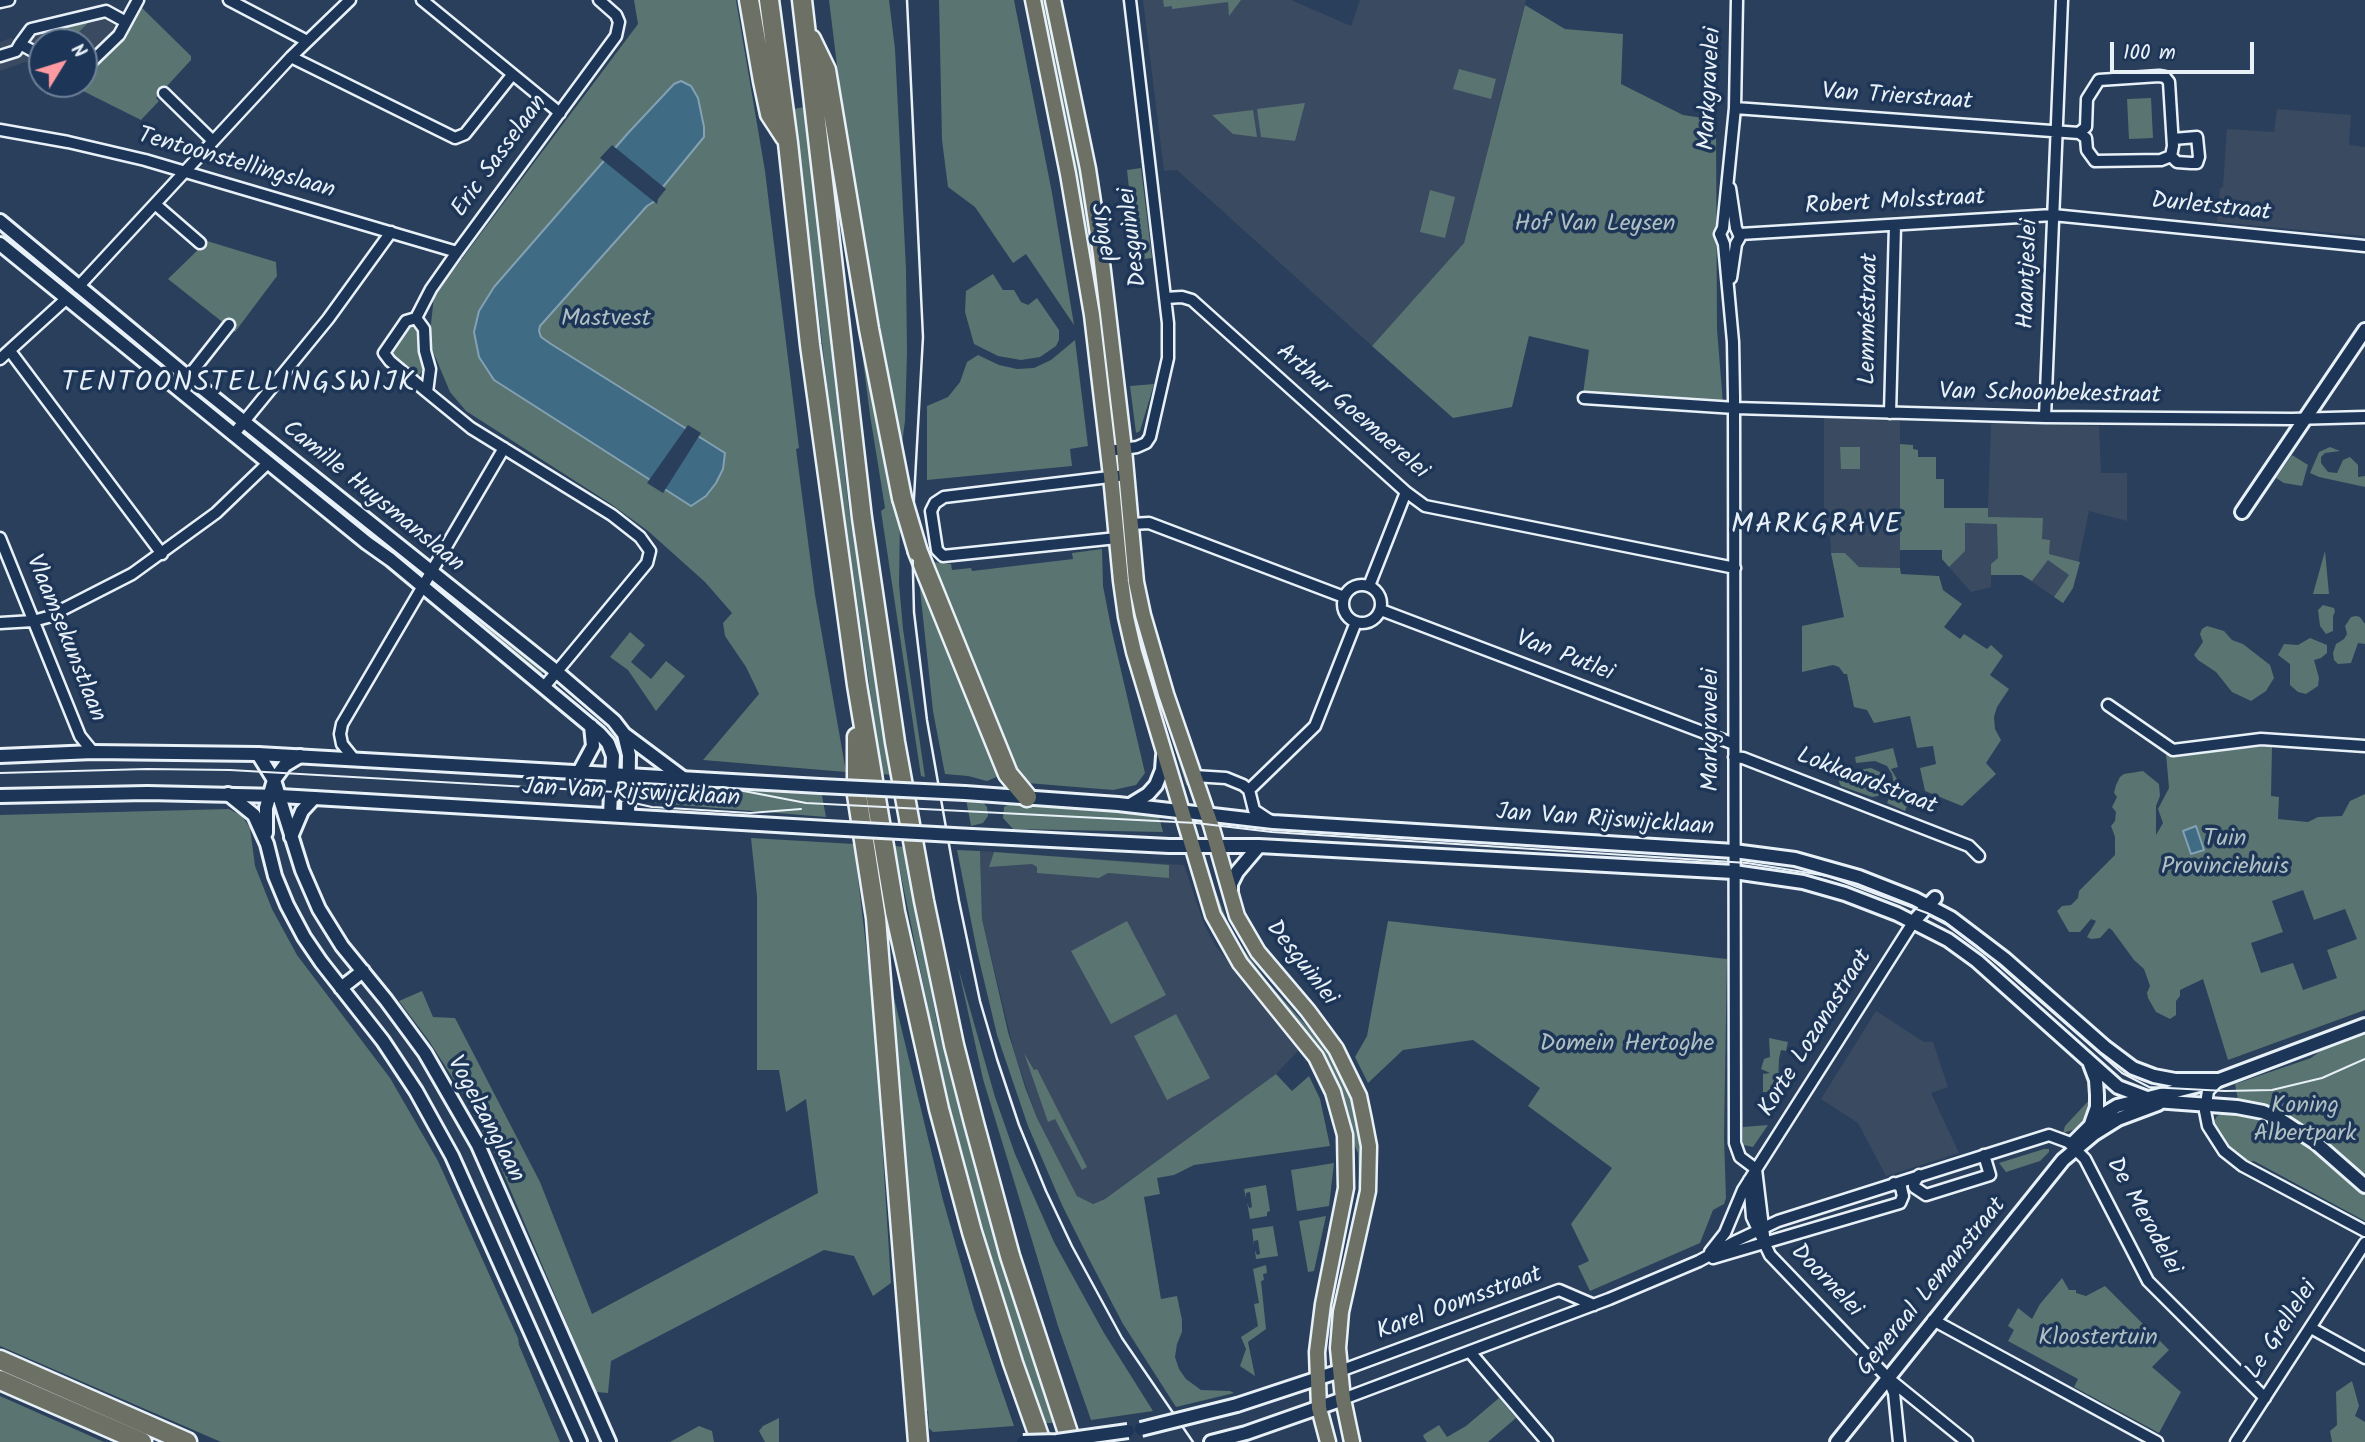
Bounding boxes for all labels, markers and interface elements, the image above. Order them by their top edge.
street label: Markgravelei [1694,27,1730,151]
north arrow [28,28,98,98]
scale bar [2113,28,2256,72]
text: N [62,37,93,65]
text: 100 m [2123,37,2176,70]
street label: Van Trierstraat [1821,79,1973,119]
street label: Eric Sasselaan [447,90,555,224]
street label: Tentoonstellingslaan [134,123,338,207]
street label: Desguinlei [1115,185,1155,289]
street label: Robert Molsstraat [1804,185,1986,223]
street label: Durletstraat [2150,188,2272,230]
street label: Singel [1082,201,1120,265]
park label: Hof Van Leysen [1514,212,1676,240]
street label: Haantjeslei [2014,218,2046,330]
street label: Lemméstraat [1855,253,1887,385]
park label: Mastvest [561,307,651,335]
street label: Arthur Goemaerelei [1269,339,1433,487]
district label: TENTOONSTELLINGSWIJK [64,368,414,402]
street label: Van Schoonbekestraat [1939,380,2161,412]
street label: Camille Huysmanslaan [275,416,469,580]
district label: MARKGRAVE [1732,510,1902,544]
street label: Vlaamsekunstlaan [17,551,111,727]
street label: Van Putlei [1511,626,1617,690]
street label: Markgravelei [1699,668,1727,792]
street label: Lokkaardstraat [1792,743,1940,823]
street label: Jan Van Rijswijcklaan [521,775,741,815]
street label: Jan Van Rijswijcklaan [1495,800,1715,844]
park label: Tuin Provinciehuis [2161,827,2289,883]
street label: Desguinlei [1258,916,1342,1012]
street label: Korte Lozanastraat [1754,945,1880,1123]
park label: Domein Hertoghe [1540,1032,1714,1060]
street label: Vogelzanglaan [439,1052,529,1188]
park label: Koning Albertpark [2253,1094,2357,1150]
street label: De Merodelei [2098,1153,2186,1281]
street label: Generaal Lemanstraat [1852,1193,2014,1383]
street label: Doornelei [1783,1239,1867,1325]
street label: Karel Oomsstraat [1373,1262,1547,1348]
street label: Le Grellelei [2240,1276,2326,1386]
park label: Kloostertuin [2038,1326,2158,1354]

